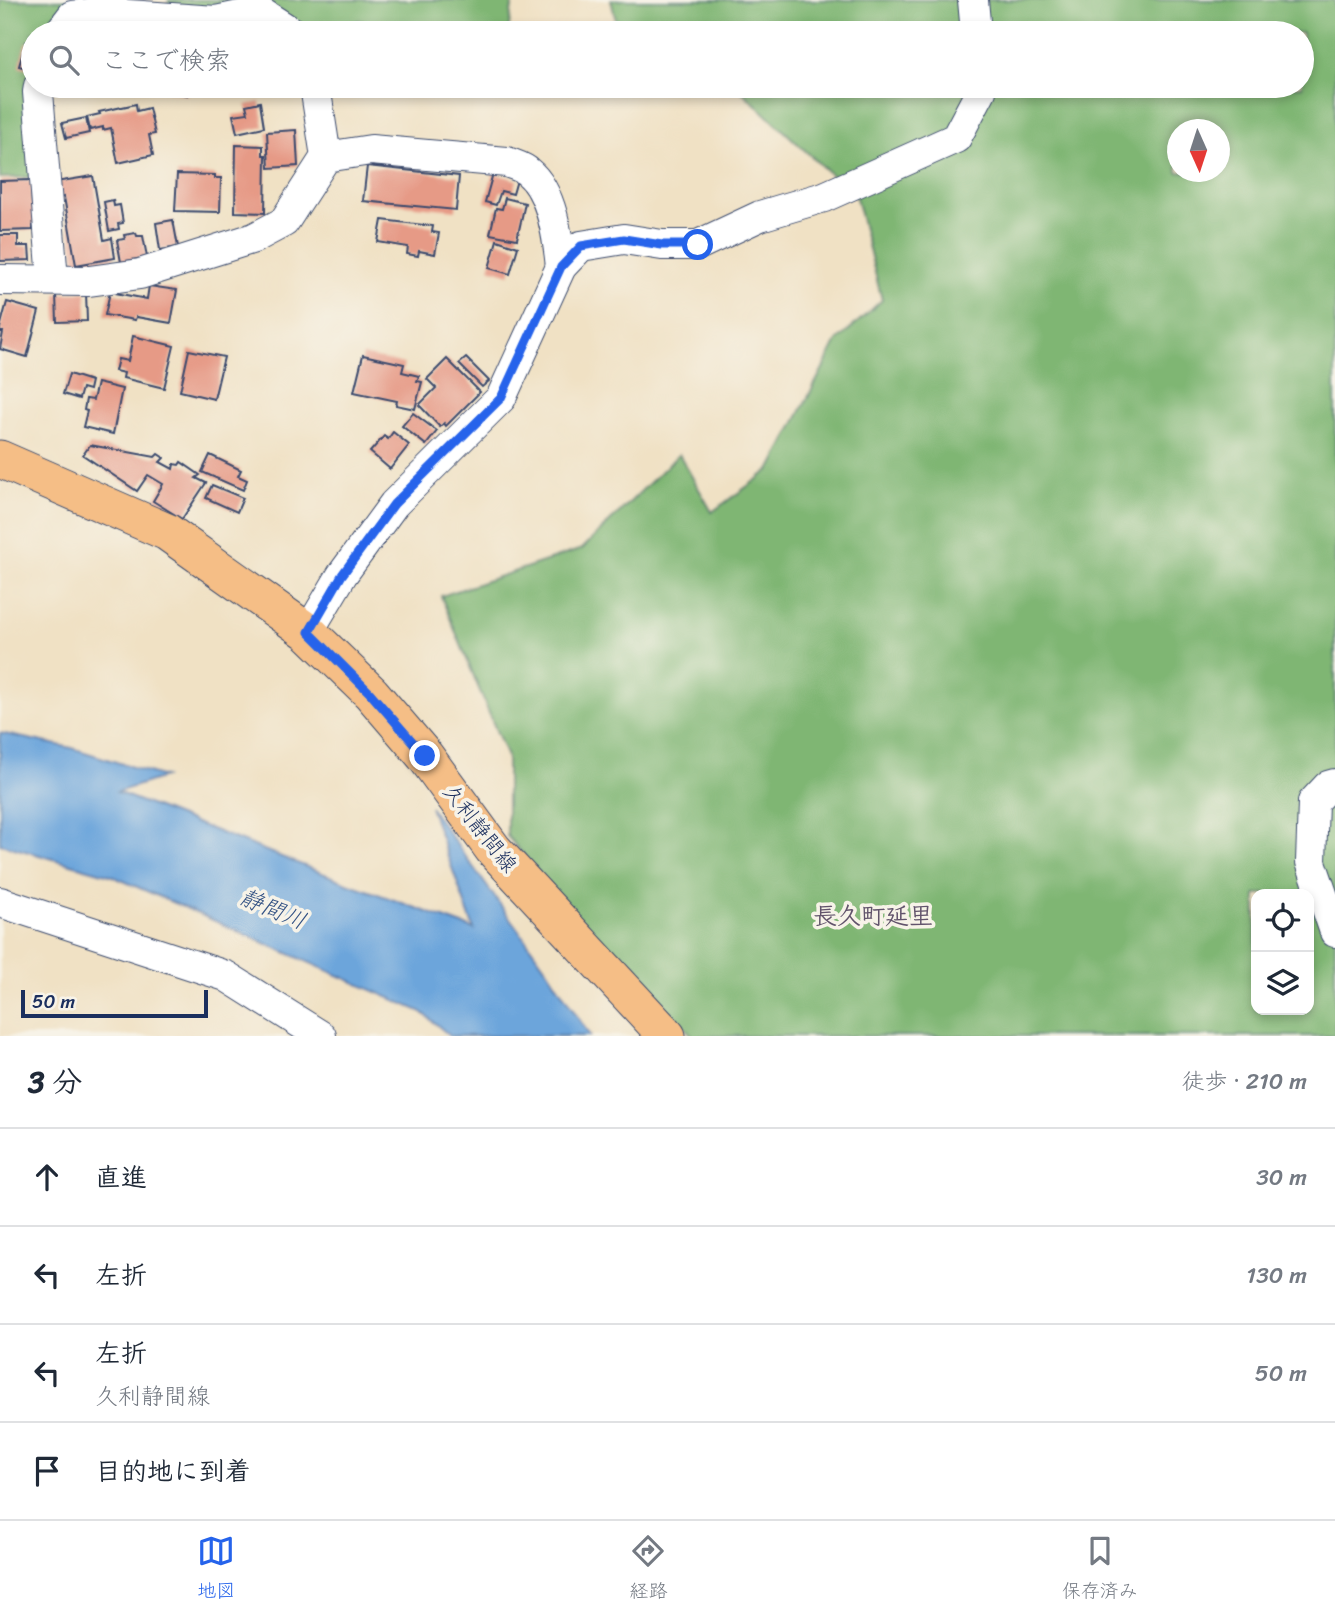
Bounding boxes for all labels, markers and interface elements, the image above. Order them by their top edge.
search box [21,21,1314,98]
text: ここで検索 [101,37,231,83]
icon: search [45,41,83,79]
north arrow [1167,119,1230,182]
route start [682,229,713,260]
route end [409,740,440,771]
street label: 久利静間線 [433,775,527,881]
water label: 静間川 [233,877,313,941]
map controls [1251,889,1314,1015]
button: locate [1251,889,1314,952]
district label: 長久町延里 [813,895,933,937]
button: layers [1251,952,1314,1015]
text: 50 m [32,985,75,1018]
scale bar [21,987,208,1019]
text: 3 分 [28,1055,82,1109]
text: 徒歩 · 210 m [1182,1061,1307,1102]
text: 直進 [95,1154,147,1200]
text: 30 m [1256,1157,1307,1198]
icon: ahead [28,1158,66,1196]
text: 左折 [95,1252,147,1298]
text: 130 m [1246,1255,1307,1296]
icon: left [28,1256,66,1294]
text: 左折 [95,1330,147,1376]
text: 50 m [1255,1353,1307,1394]
icon: left [28,1354,66,1392]
text: 久利静間線 [95,1376,210,1417]
text: 目的地に到着 [95,1448,251,1494]
icon: arrive [28,1452,66,1490]
tab: 地図 [197,1532,235,1607]
tab: 経路 [629,1532,668,1607]
tab: 保存済み [1062,1532,1138,1607]

